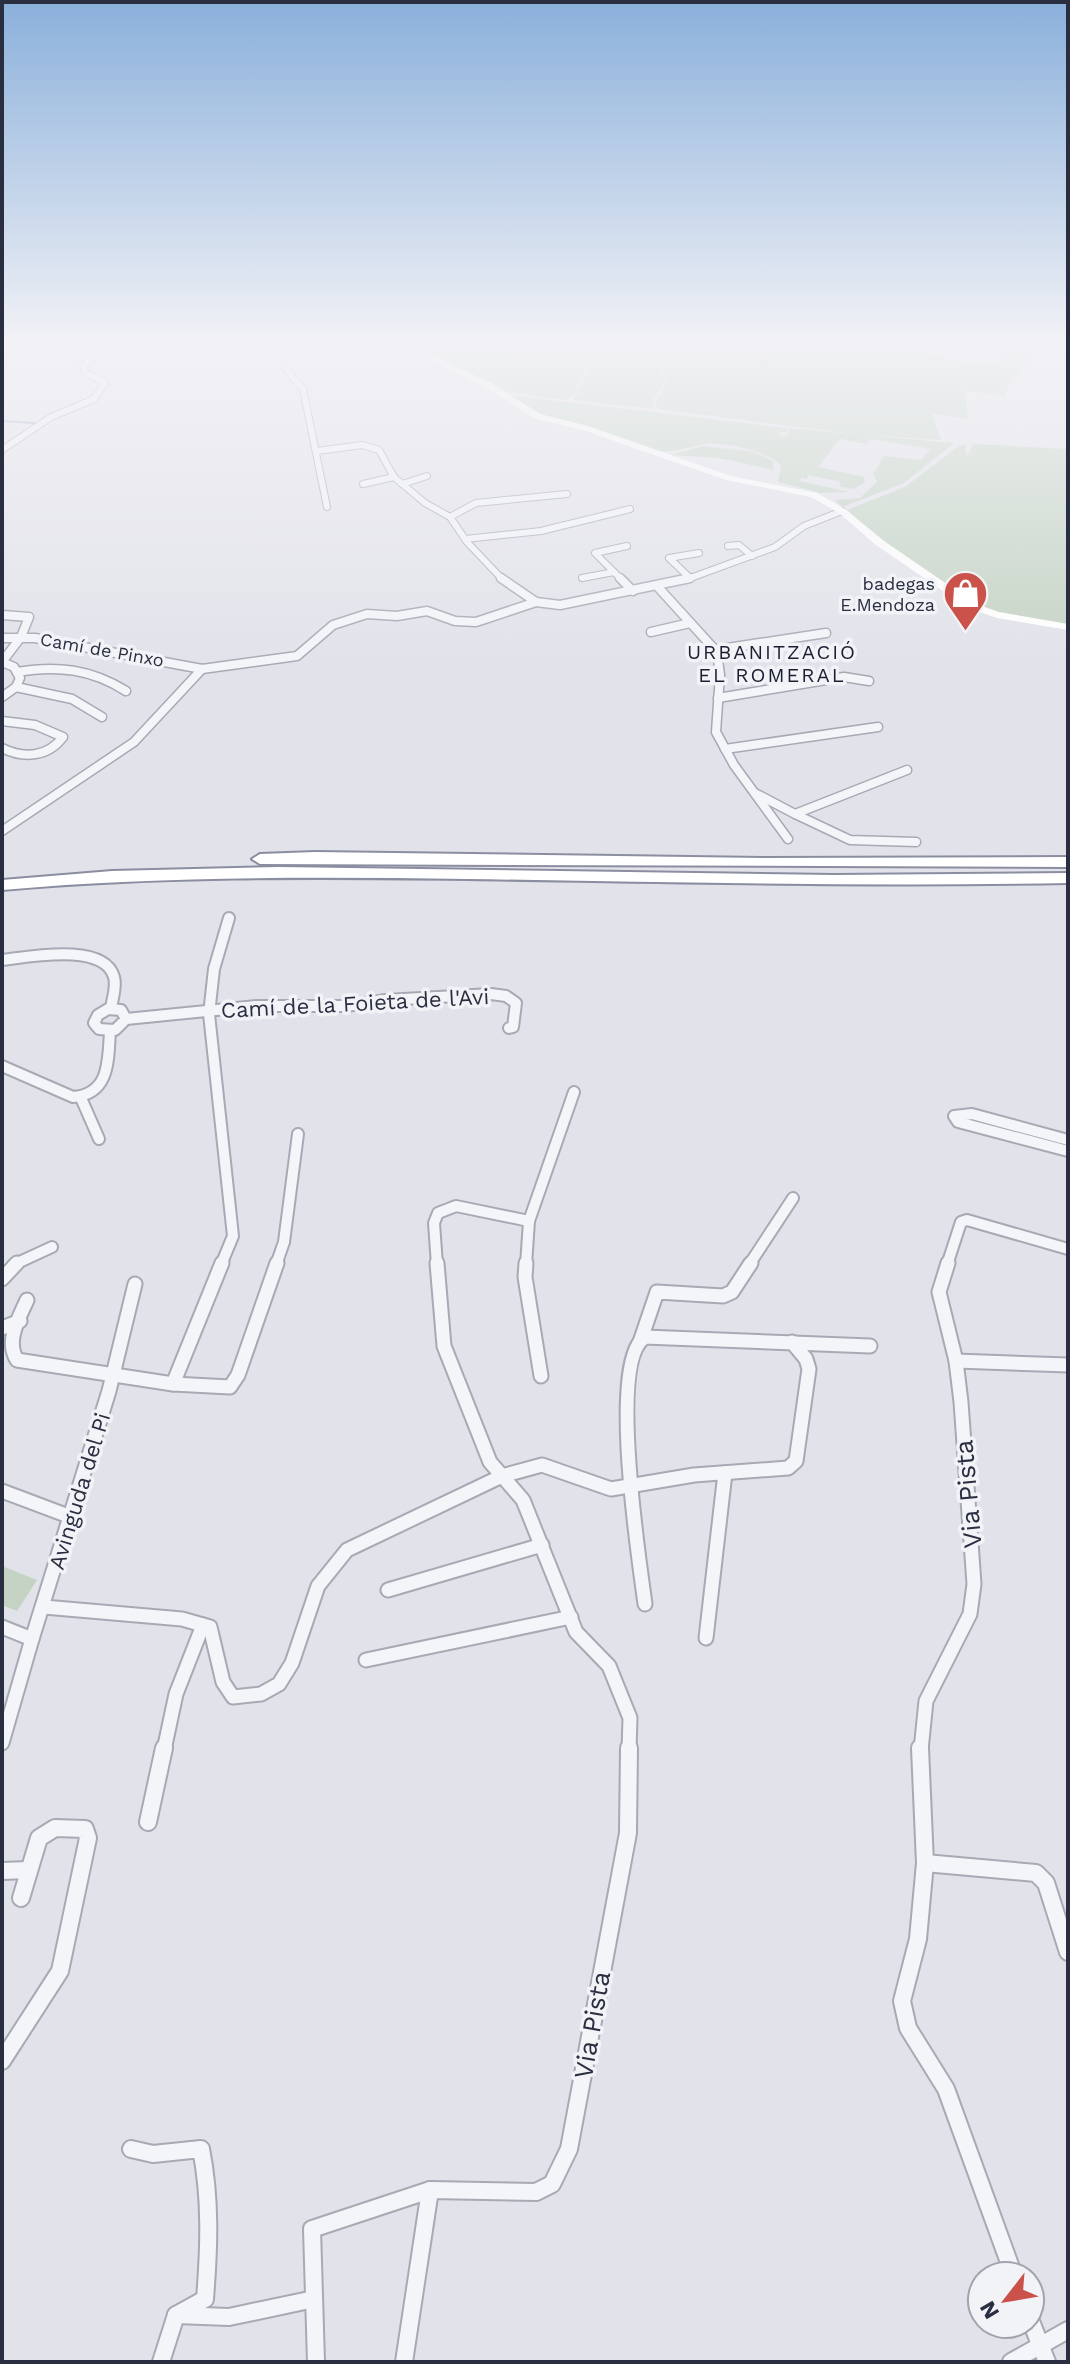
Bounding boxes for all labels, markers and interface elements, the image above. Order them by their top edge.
shop icon: badegas E.Mendoza [942,570,990,633]
place label: badegas E.Mendoza [840,573,935,615]
street label: Camí de Pinxo [39,628,166,671]
district label: URBANITZACIÓ EL ROMERAL [687,640,857,687]
street label: Camí de la Foieta de l'Avi [220,984,490,1023]
street label: Avinguda del Pi [44,1410,115,1572]
street label: Via Pista [948,1438,988,1550]
street label: Via Pista [568,1969,616,2081]
north arrow [966,2260,1046,2340]
text: N [974,2297,1004,2323]

